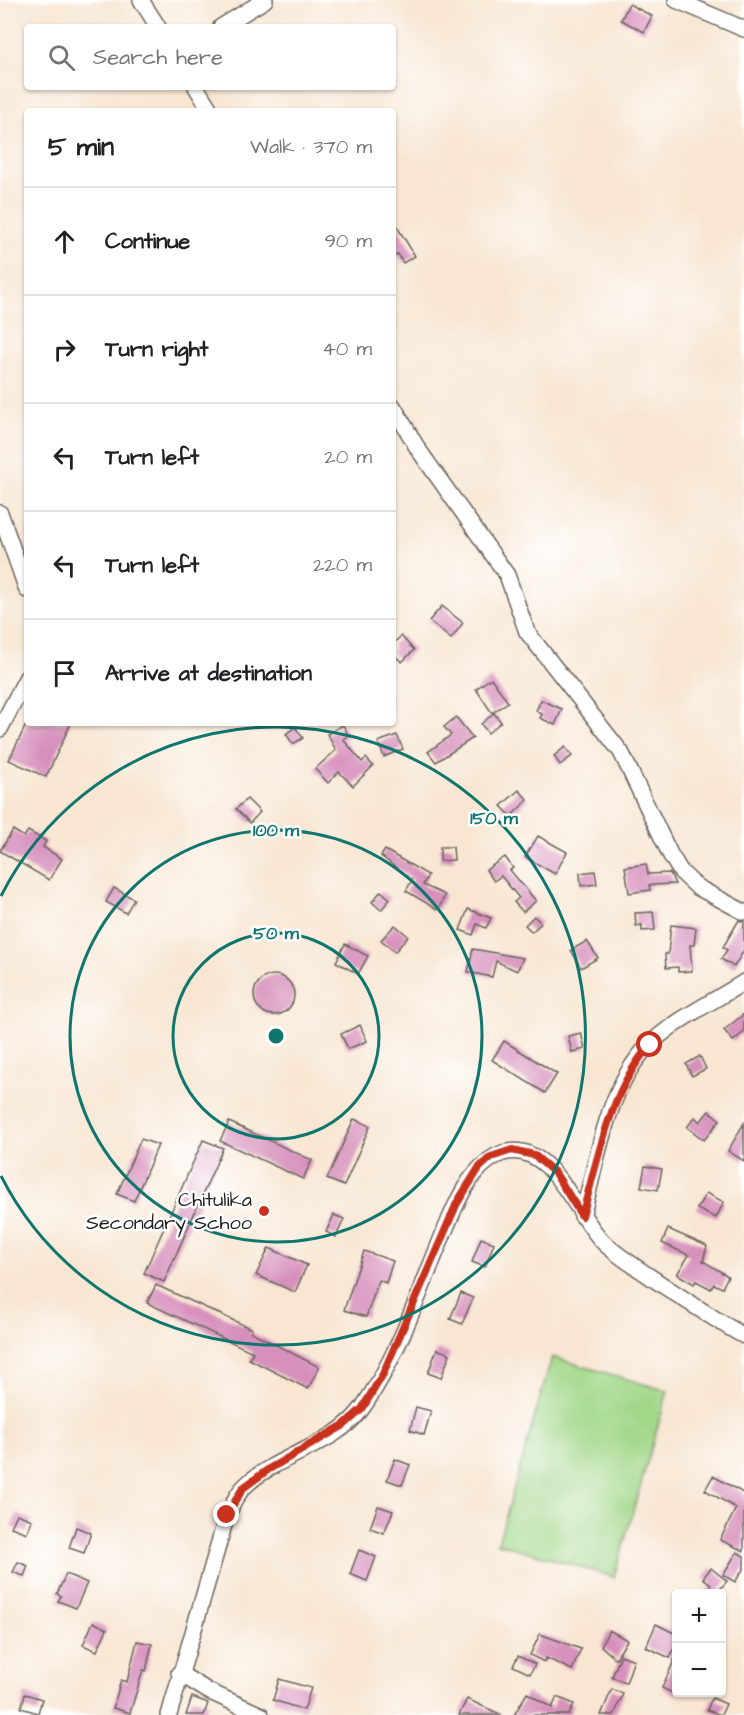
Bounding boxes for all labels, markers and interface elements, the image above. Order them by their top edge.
search box [24,24,396,90]
icon: search [45,41,78,74]
text: Search here [93,42,223,73]
text: 5 min [48,129,114,165]
text: Walk · 370 m [250,133,372,161]
icon: ahead [48,225,81,258]
text: Continue [105,226,190,257]
text: 90 m [324,227,372,255]
icon: right [48,333,81,366]
text: Turn right [105,334,208,365]
text: 40 m [322,335,372,363]
icon: left [48,441,81,474]
text: Turn left [105,442,199,473]
text: 20 m [324,443,372,471]
icon: left [48,549,81,582]
text: Turn left [105,550,199,581]
text: 220 m [313,551,372,579]
icon: arrive [48,657,81,690]
text: Arrive at destination [105,658,312,689]
text: 150 m [470,806,519,831]
text: 100 m [253,818,300,843]
text: 50 m [253,921,300,946]
centre of rings [266,1026,286,1046]
route start [636,1031,662,1057]
place label: Chitulika Secondary Schoo [86,1186,252,1238]
marker: Chitulika Secondary Schoo [257,1204,271,1218]
route end [213,1501,239,1527]
map controls [672,1589,726,1697]
button: + [672,1589,726,1643]
button: − [672,1643,726,1697]

